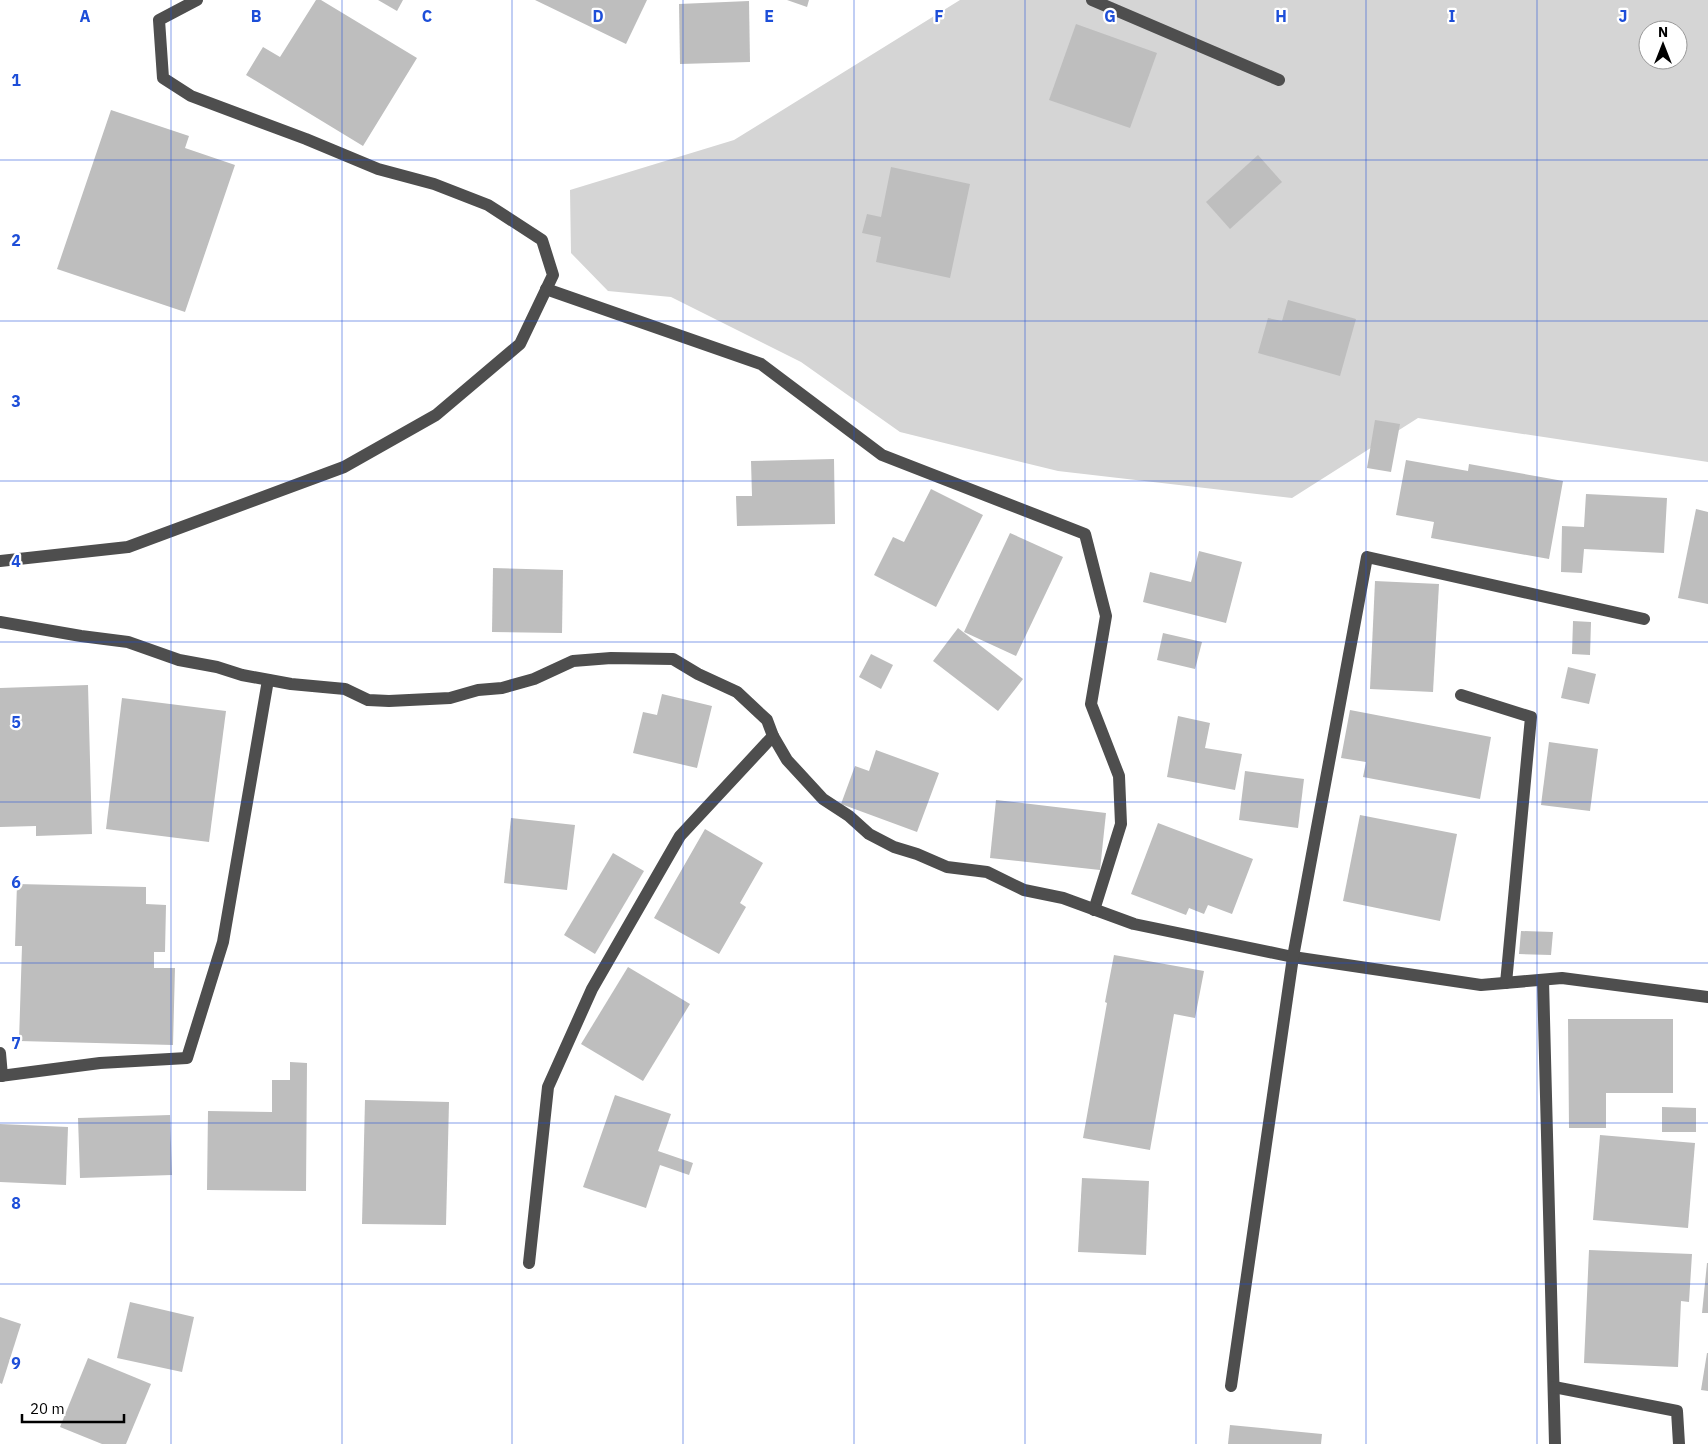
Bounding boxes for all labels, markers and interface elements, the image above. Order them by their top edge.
text: A [80,6,91,26]
text: B [251,6,262,26]
text: C [422,6,432,26]
text: D [592,6,604,26]
text: E [764,6,774,26]
text: F [934,6,944,26]
text: G [1104,6,1116,26]
text: H [1275,6,1287,26]
text: I [1449,6,1456,26]
text: J [1619,6,1627,26]
north arrow [1638,20,1688,70]
text: N [1658,23,1668,41]
text: 1 [11,70,21,90]
text: 2 [11,230,21,250]
text: 3 [11,391,21,411]
text: 4 [11,551,21,571]
text: 5 [11,712,21,732]
text: 6 [11,872,21,892]
text: 7 [11,1033,21,1053]
text: 8 [11,1193,21,1213]
text: 9 [11,1353,21,1373]
scale bar [22,1392,125,1424]
text: 20 m [30,1399,65,1418]

